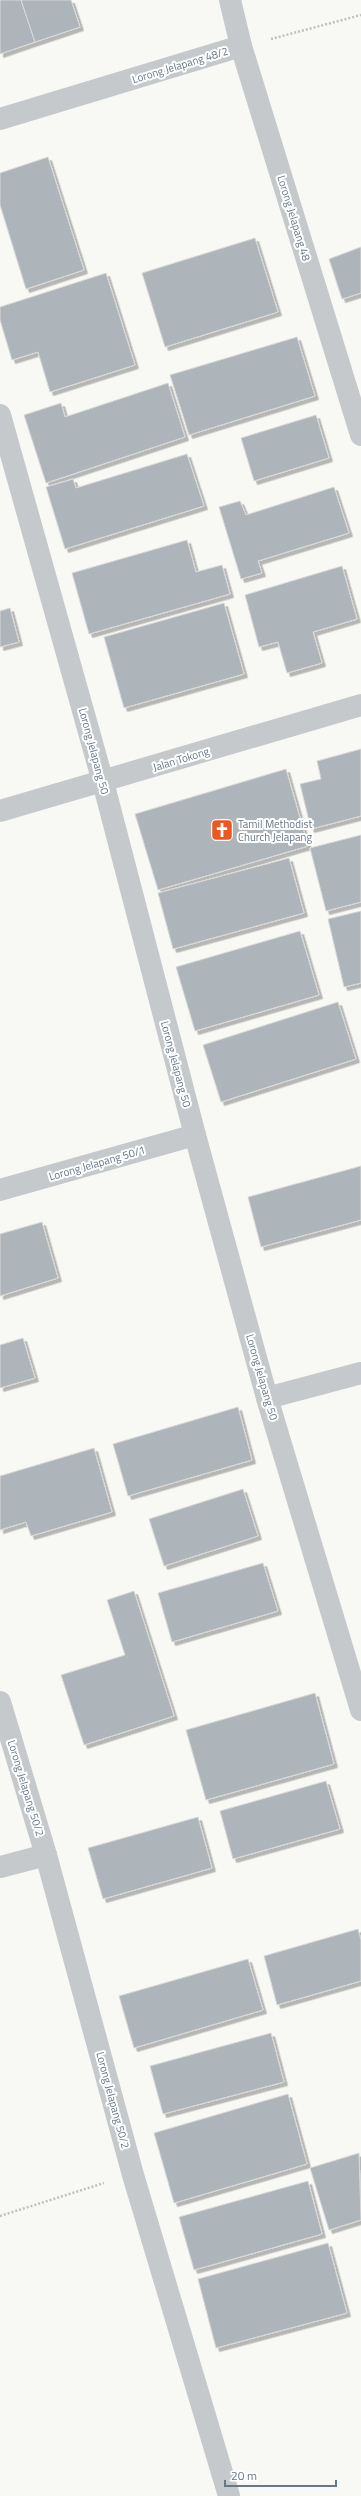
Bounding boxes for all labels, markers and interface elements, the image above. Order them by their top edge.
street label: Lorong Jelapang 48/2 [130,43,230,87]
street label: Lorong Jelapang 48 [273,173,315,263]
street label: Lorong Jelapang 50 [75,706,113,796]
street label: Jalan Tokong [151,743,211,775]
place label: Tamil Methodist Church Jelapang [238,816,313,845]
church icon: Tamil Methodist Church Jelapang [209,817,235,843]
street label: Lorong Jelapang 50 [157,1019,195,1109]
street label: Lorong Jelapang 50/1 [47,1142,147,1184]
street label: Lorong Jelapang 50 [242,1332,282,1422]
street label: Lorong Jelapang 50/2 [4,1738,48,1838]
street label: Lorong Jelapang 50/2 [92,2050,134,2150]
scale bar [225,2462,336,2488]
text: 20 m [231,2466,257,2485]

